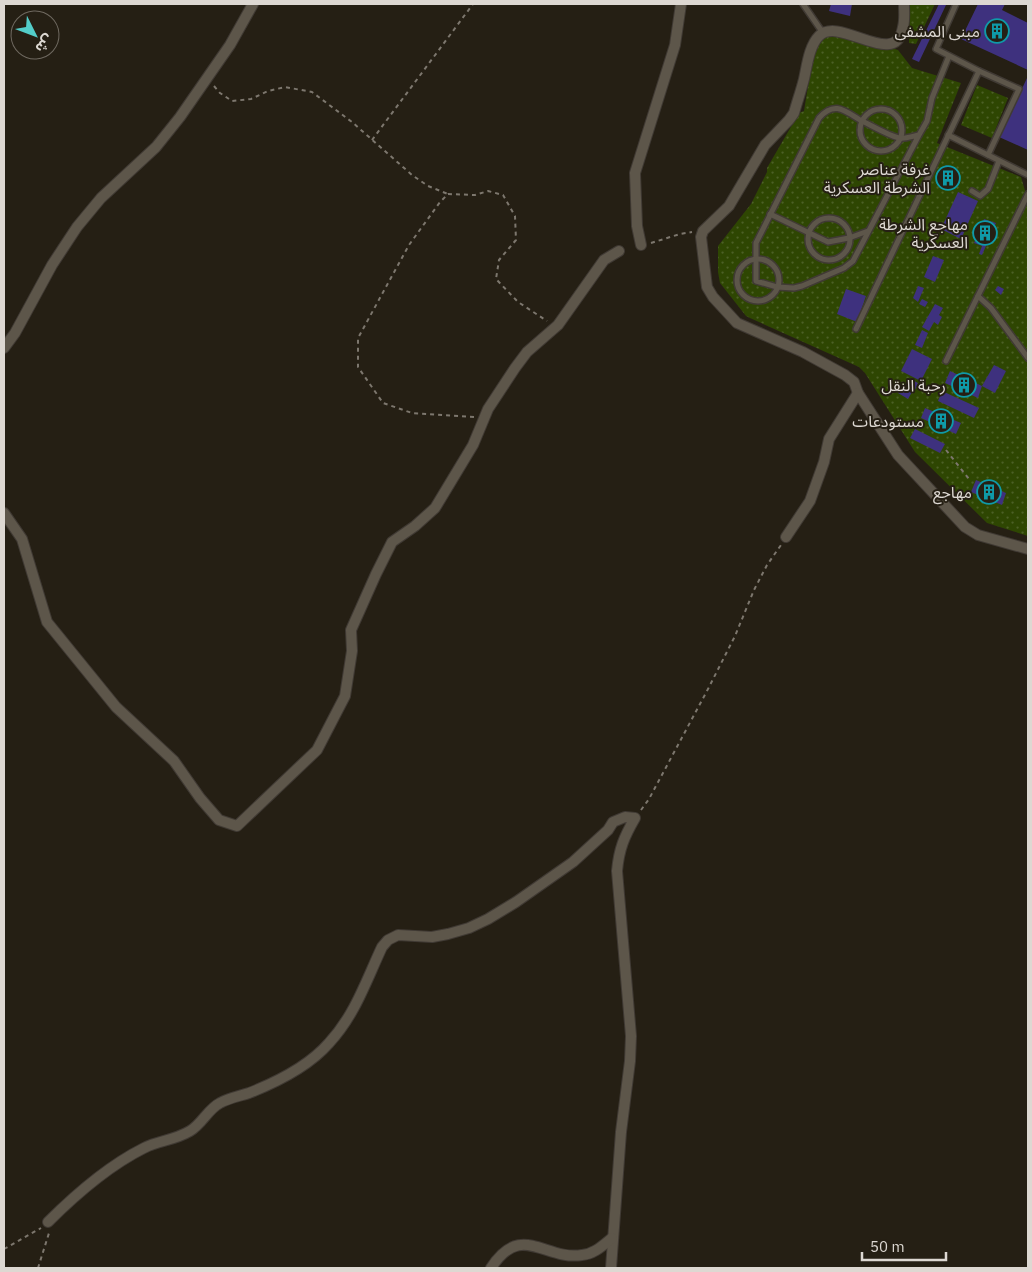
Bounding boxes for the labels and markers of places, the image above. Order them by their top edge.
building icon: مبنى المشفى [984,18,1010,44]
place label: مبنى المشفى [895,21,980,41]
place label: غرفة عناصر الشرطة العسكرية [824,159,930,197]
building icon: غرفة عناصر الشرطة العسكرية [935,165,961,191]
place label: مهاجع الشرطة العسكرية [879,214,968,252]
building icon: مهاجع الشرطة العسكرية [972,220,998,246]
building icon: رحبة النقل [951,372,977,398]
place label: رحبة النقل [881,375,946,395]
building icon: مستودعات [928,408,954,434]
place label: مستودعات [852,411,924,431]
building icon: مهاجع [976,479,1002,505]
place label: مهاجع [933,482,972,505]

